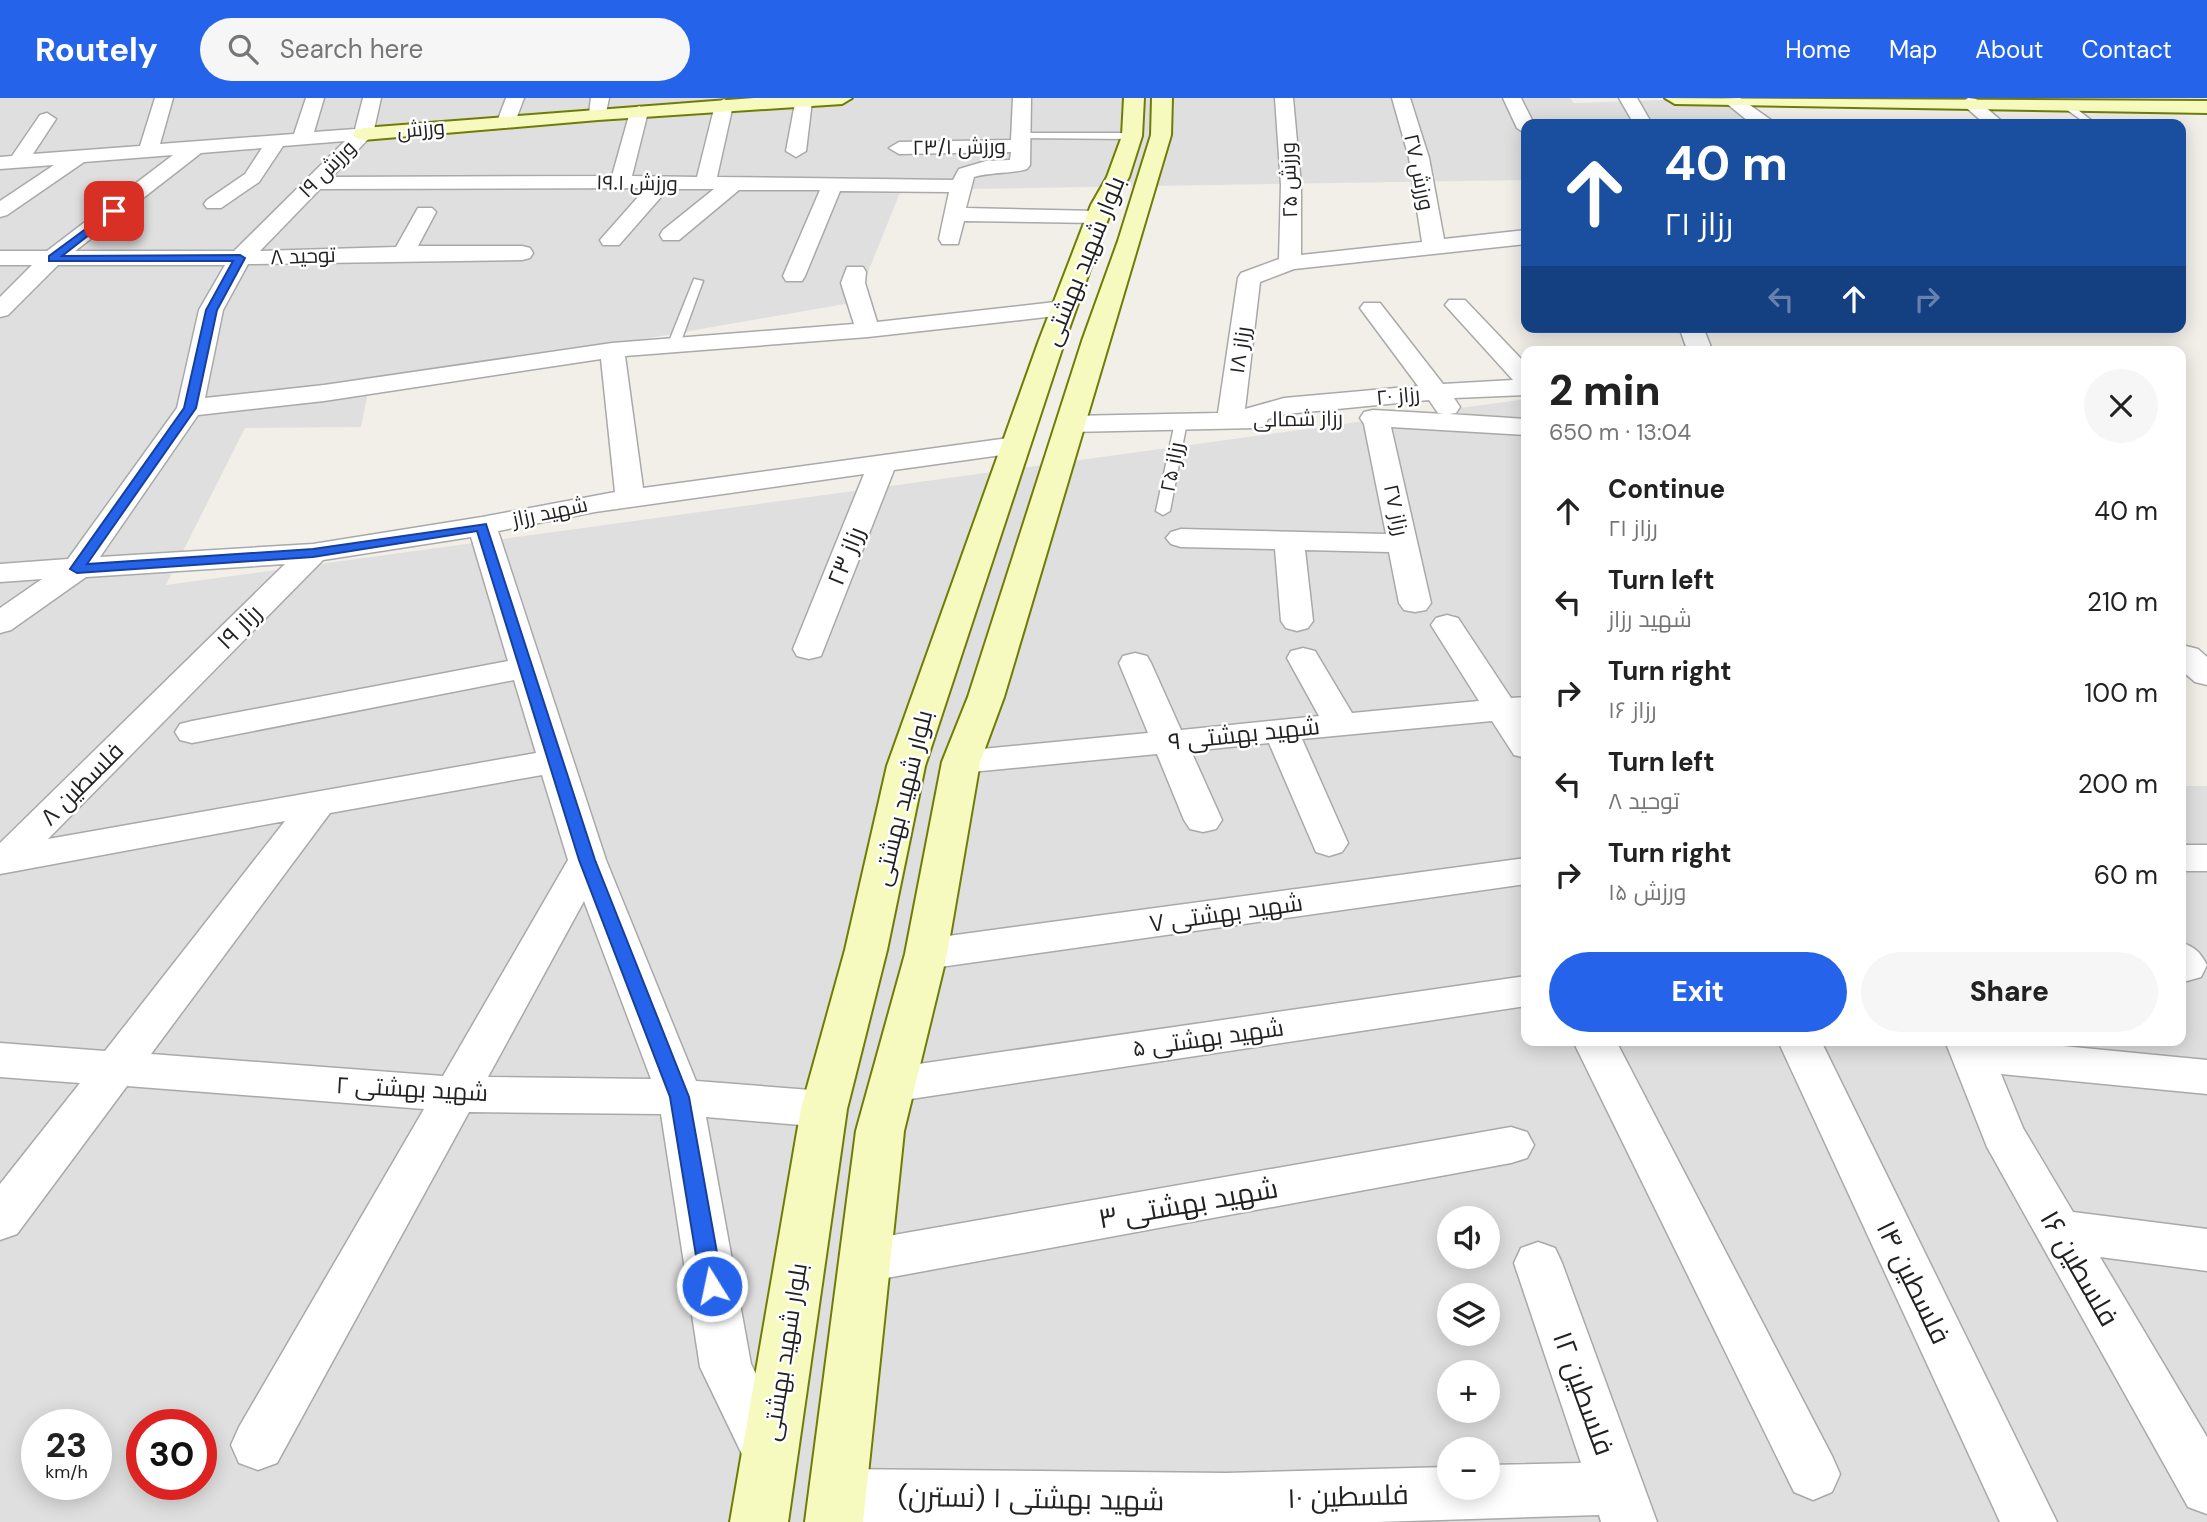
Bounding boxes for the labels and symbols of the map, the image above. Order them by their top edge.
street label: ورزش [396,113,446,145]
street label: ورزش ۲۷ [1397,131,1441,213]
street label: ورزش ۲۳/۱ [912,132,1006,162]
street label: ورزش ۱۹ [292,134,362,204]
street label: ورزش ۲۵ [1274,142,1304,218]
street label: ورزش ۱۹.۱ [596,168,678,198]
street label: بلوار شهید بهشتی [1035,172,1132,350]
pin [84,181,144,241]
street label: توحید ۸ [270,241,337,271]
street label: رزاز ۱۸ [1223,325,1257,375]
street label: رزاز ۲۰ [1375,380,1421,412]
street label: رزاز شمالی [1253,404,1343,434]
street label: رزاز ۲۵ [1153,440,1191,494]
street label: رزاز ۲۷ [1377,482,1415,538]
street label: شهید رزاز [509,490,590,534]
street label: رزاز ۲۳ [820,522,871,590]
street label: رزاز ۱۹ [209,597,268,656]
street label: بلوار شهید بهشتی [866,707,939,889]
street label: شهید بهشتی ۹ [1167,710,1321,757]
street label: فلسطین ۸ [33,735,130,832]
street label: شهید بهشتی ۷ [1147,886,1305,939]
street label: شهید بهشتی ۵ [1130,1012,1286,1063]
street label: شهید بهشتی ۲ [335,1069,489,1108]
street label: شهید بهشتی ۳ [1095,1169,1281,1237]
street label: فلسطین ۱۶ [2032,1204,2128,1333]
street label: فلسطین ۱۴ [1868,1214,1959,1350]
position arrow [675,1249,749,1323]
street label: بلوار شهید بهشتی [755,1261,814,1443]
street label: فلسطین ۱۲ [1544,1326,1623,1460]
speed limit sign: 30 [126,1409,217,1500]
street label: فلسطین ۱۰ [1287,1476,1409,1517]
street label: شهید بهشتی ۱ (نسترن) [897,1478,1165,1519]

